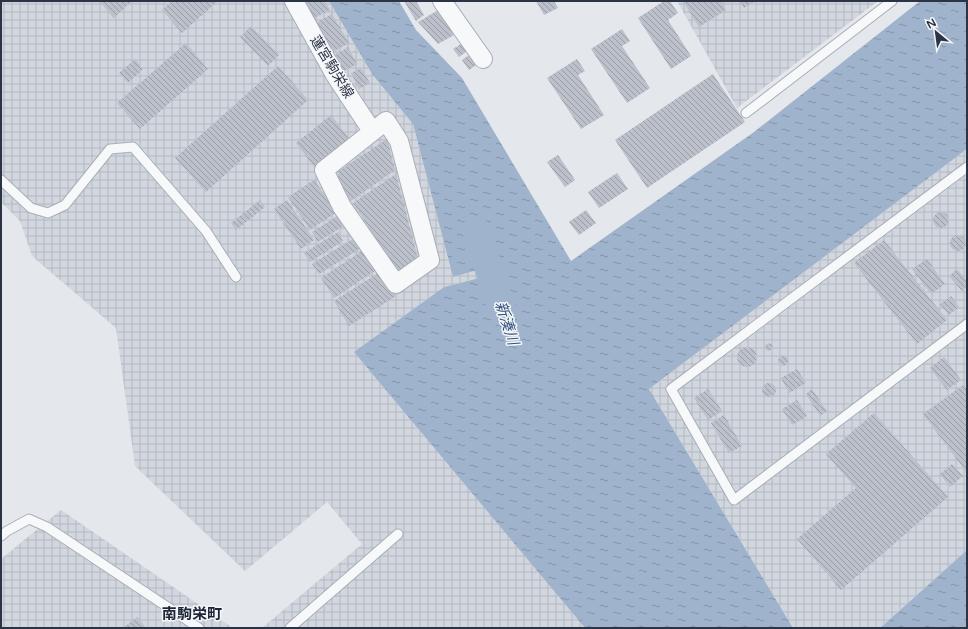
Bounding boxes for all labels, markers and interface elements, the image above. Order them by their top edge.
north arrow [916,12,956,52]
text: N [924,16,938,32]
street label: 蓮宮駒栄線 [307,33,357,101]
water label: 新湊川 [491,299,523,349]
district label: 南駒栄町 [162,605,222,623]

